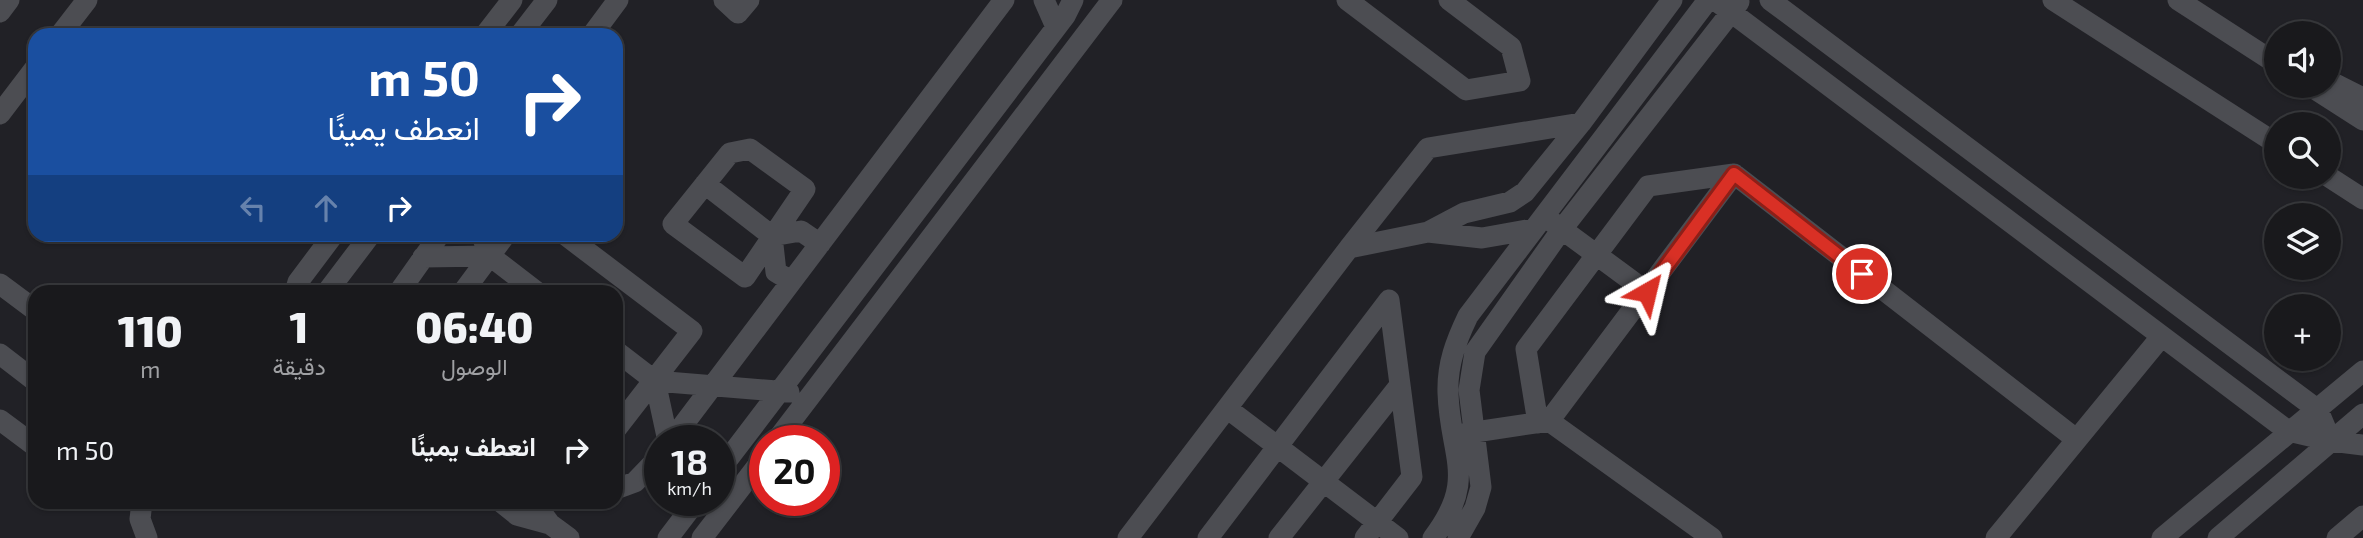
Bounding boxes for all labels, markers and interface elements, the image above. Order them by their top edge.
map controls [2264,21,2341,371]
button: sound [2264,21,2341,98]
text: 50 m [368,47,480,106]
icon: right [504,56,595,147]
text: انعطف يمينًا [328,108,480,146]
button: search [2264,112,2341,189]
icon: left [234,189,272,227]
icon: ahead [307,189,345,227]
icon: right [380,189,418,227]
button: layers [2264,203,2341,280]
pin [1832,244,1892,304]
position arrow [1610,255,1684,329]
icon: arrive [1843,255,1881,293]
button: + [2264,294,2341,371]
text: 1 [290,301,309,351]
text: 06:40 [415,301,533,351]
text: 110 [118,305,183,355]
text: دقيقة [272,352,326,380]
text: الوصول [441,352,508,380]
text: m [140,355,160,383]
speed limit sign: 20 [749,425,840,516]
text: انعطف يمينًا [411,430,536,461]
icon: right [557,431,595,469]
text: 50 m [56,434,114,465]
text: 18 [671,440,708,482]
text: km/h [667,477,712,499]

